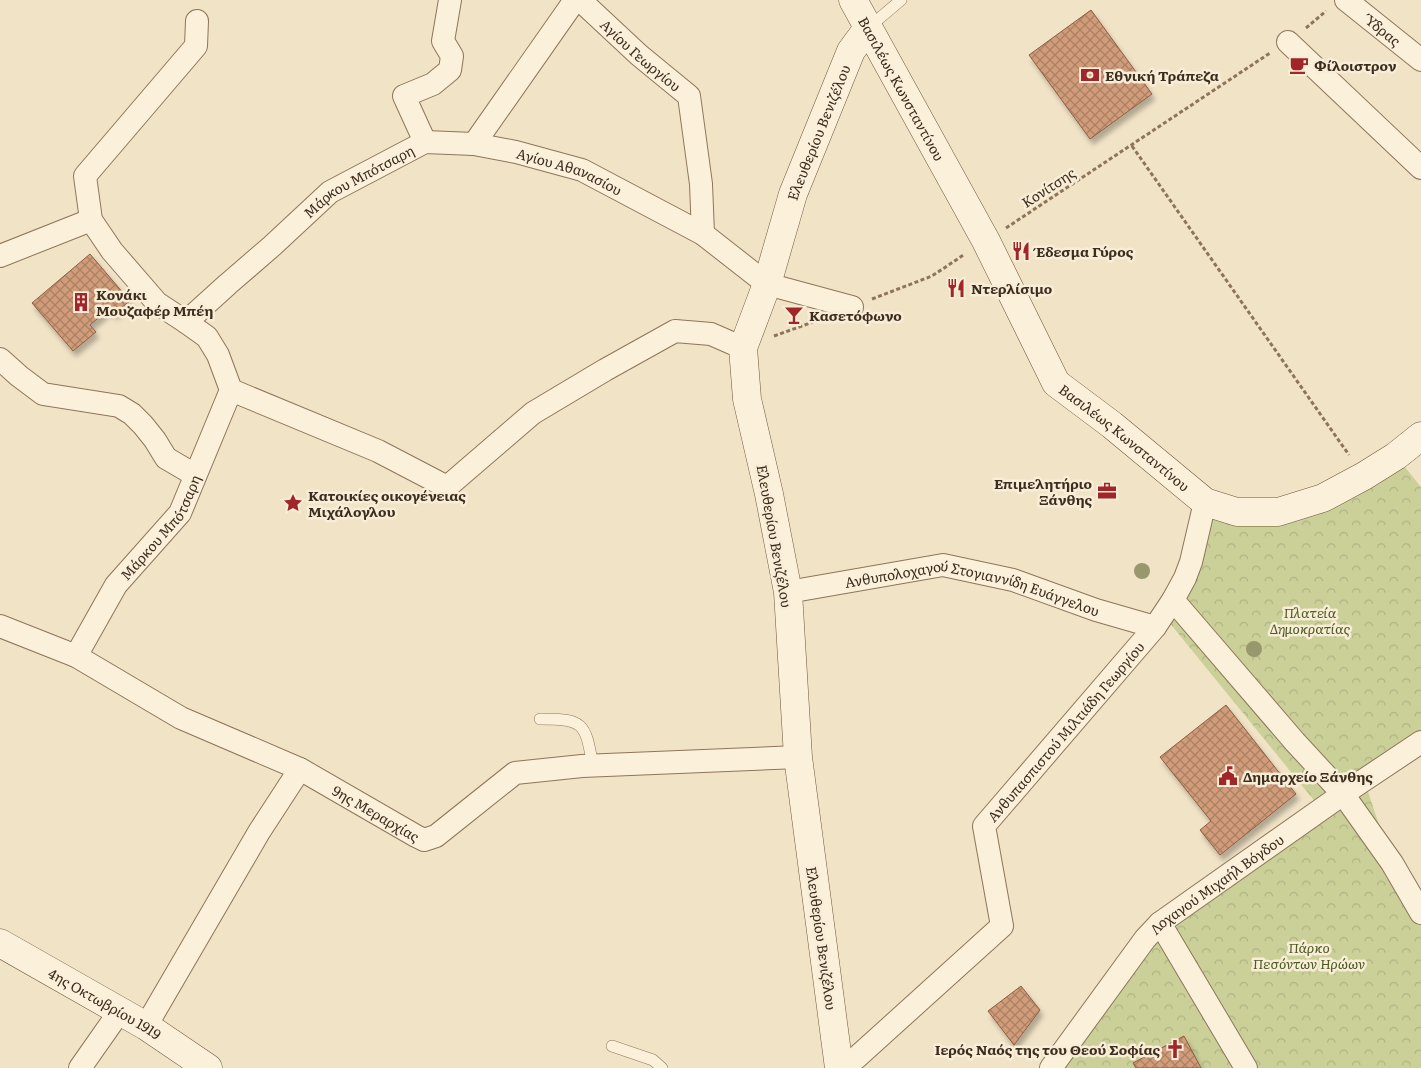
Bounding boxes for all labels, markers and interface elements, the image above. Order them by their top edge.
street label: Ύδρας [1359,8,1405,50]
street label: Βασιλέως Κωνσταντίνου [854,13,950,164]
street label: Αγίου Γεωργίου [596,14,685,96]
cafe icon: Φίλοιστρον [1288,54,1310,76]
place label: Φίλοιστρον [1314,55,1397,75]
street label: Ελευθερίου Βενιζέλου [782,61,854,203]
bank icon: Εθνική Τράπεζα [1079,64,1101,86]
place label: Εθνική Τράπεζα [1105,65,1219,85]
street label: Μάρκου Μπότσαρη [299,140,417,222]
street label: Αγίου Αθανασίου [514,143,626,200]
street label: Κονίτσης [1017,162,1079,212]
restaurant icon: Έδεσμα Γύρος [1010,240,1032,262]
place label: Έδεσμα Γύρος [1032,241,1134,261]
restaurant icon: Ντερλίσιμο [945,277,967,299]
place label: Ντερλίσιμο [971,278,1052,298]
place label: Κονάκι Μουζαφέρ Μπέη [96,284,213,320]
building icon: Κονάκι Μουζαφέρ Μπέη [70,291,92,313]
bar icon: Κασετόφωνο [783,304,805,326]
place label: Κασετόφωνο [809,305,902,325]
street label: Βασιλέως Κωνσταντίνου [1055,379,1194,495]
street label: Ελευθερίου Βενιζέλου [753,463,797,609]
street label: Μάρκου Μπότσαρη [115,472,205,584]
place label: Επιμελητήριο Ξάνθης [994,473,1092,509]
office icon: Επιμελητήριο Ξάνθης [1096,480,1118,502]
place label: Κατοικίες οικογένειας Μιχάλογλου [308,485,466,521]
place icon: Κατοικίες οικογένειας Μιχάλογλου [282,492,304,514]
street label: Ανθυπολοχαγού Στογιαννίδη Ευάγγελου [843,555,1102,620]
park label: Πλατεία Δημοκρατίας [1270,602,1350,638]
street label: Ανθυπασπιστού Μιλτιάδη Γεωργίου [982,637,1148,826]
public building icon: Δημαρχείο Ξάνθης [1217,765,1239,787]
place label: Δημαρχείο Ξάνθης [1243,766,1373,786]
street label: 9ης Μεραρχίας [329,780,423,846]
street label: Λοχαγού Μιχαήλ Βόγδου [1145,829,1287,939]
street label: Ελευθερίου Βενιζέλου [802,865,842,1011]
park label: Πάρκο Πεσόντων Ηρώων [1253,937,1365,973]
street label: 4ης Οκτωβρίου 1919 [45,963,166,1044]
church icon: Ιερός Ναός της του Θεού Σοφίας [1164,1038,1186,1060]
place label: Ιερός Ναός της του Θεού Σοφίας [935,1039,1160,1059]

